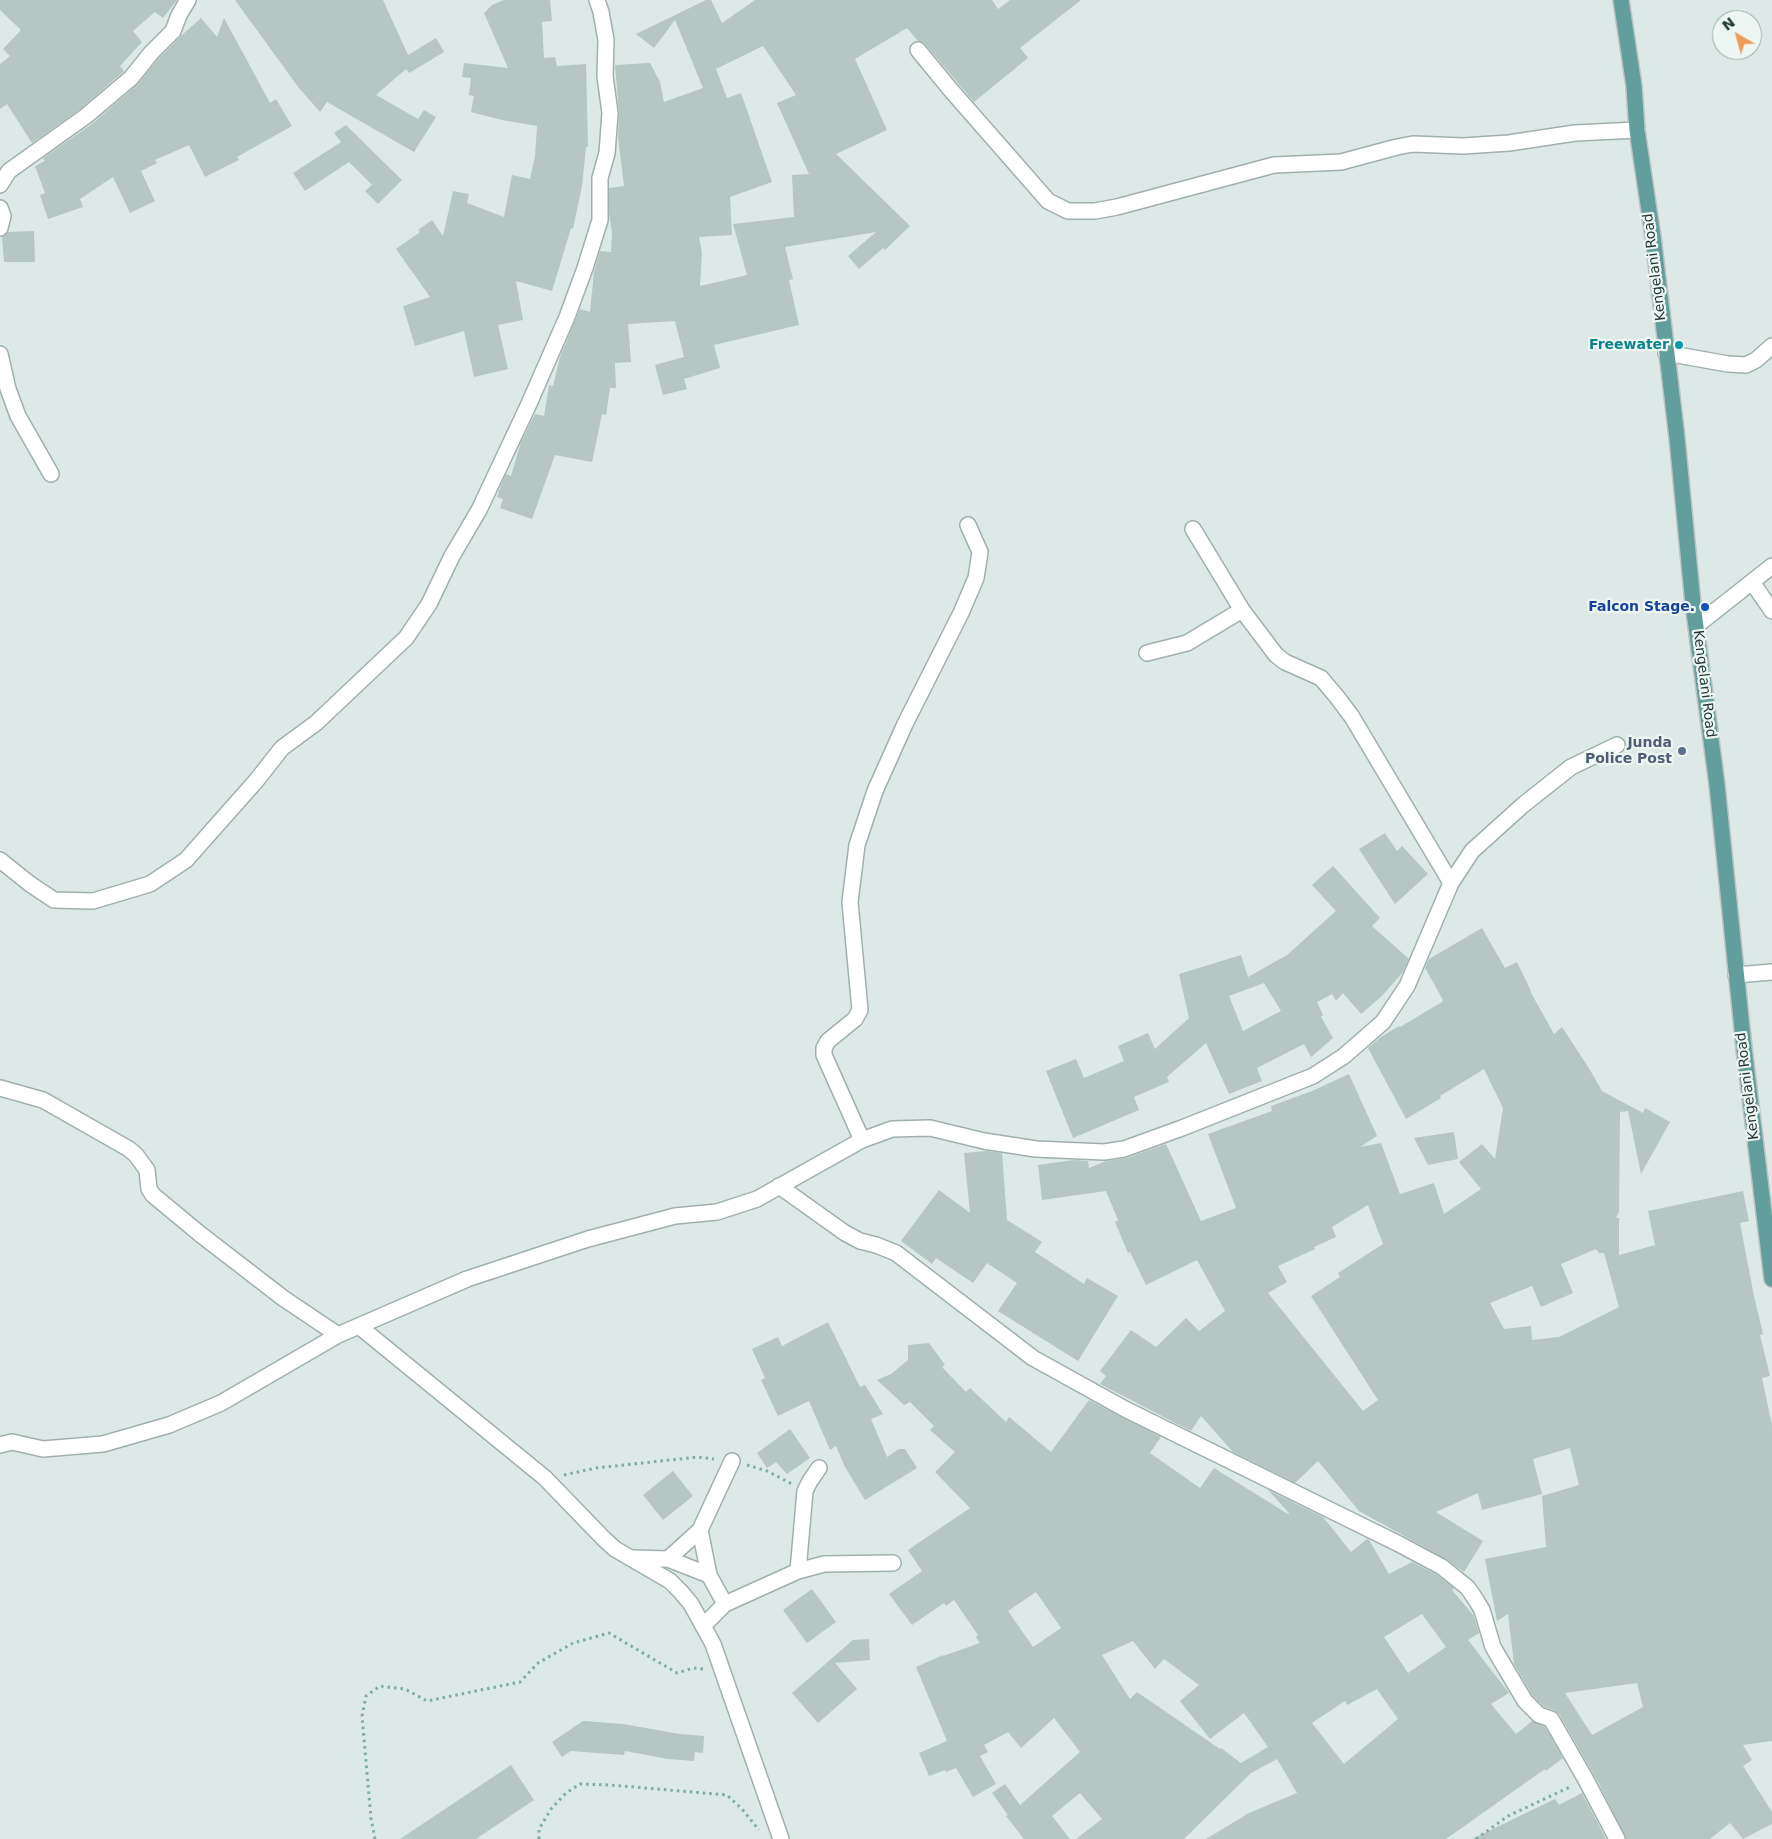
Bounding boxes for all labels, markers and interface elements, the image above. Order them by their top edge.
north arrow [1712,10,1762,60]
text: N [1719,14,1738,34]
street label: Kengelani Road [1640,212,1670,322]
place label: Freewater [1589,337,1669,353]
marker: Freewater [1673,339,1685,351]
place label: Falcon Stage. [1588,599,1695,615]
marker: Falcon Stage. [1699,601,1711,613]
street label: Kengelani Road [1689,629,1719,739]
place label: Junda Police Post [1585,735,1672,768]
marker: Junda Police Post [1676,745,1688,757]
street label: Kengelani Road [1733,1031,1763,1141]

